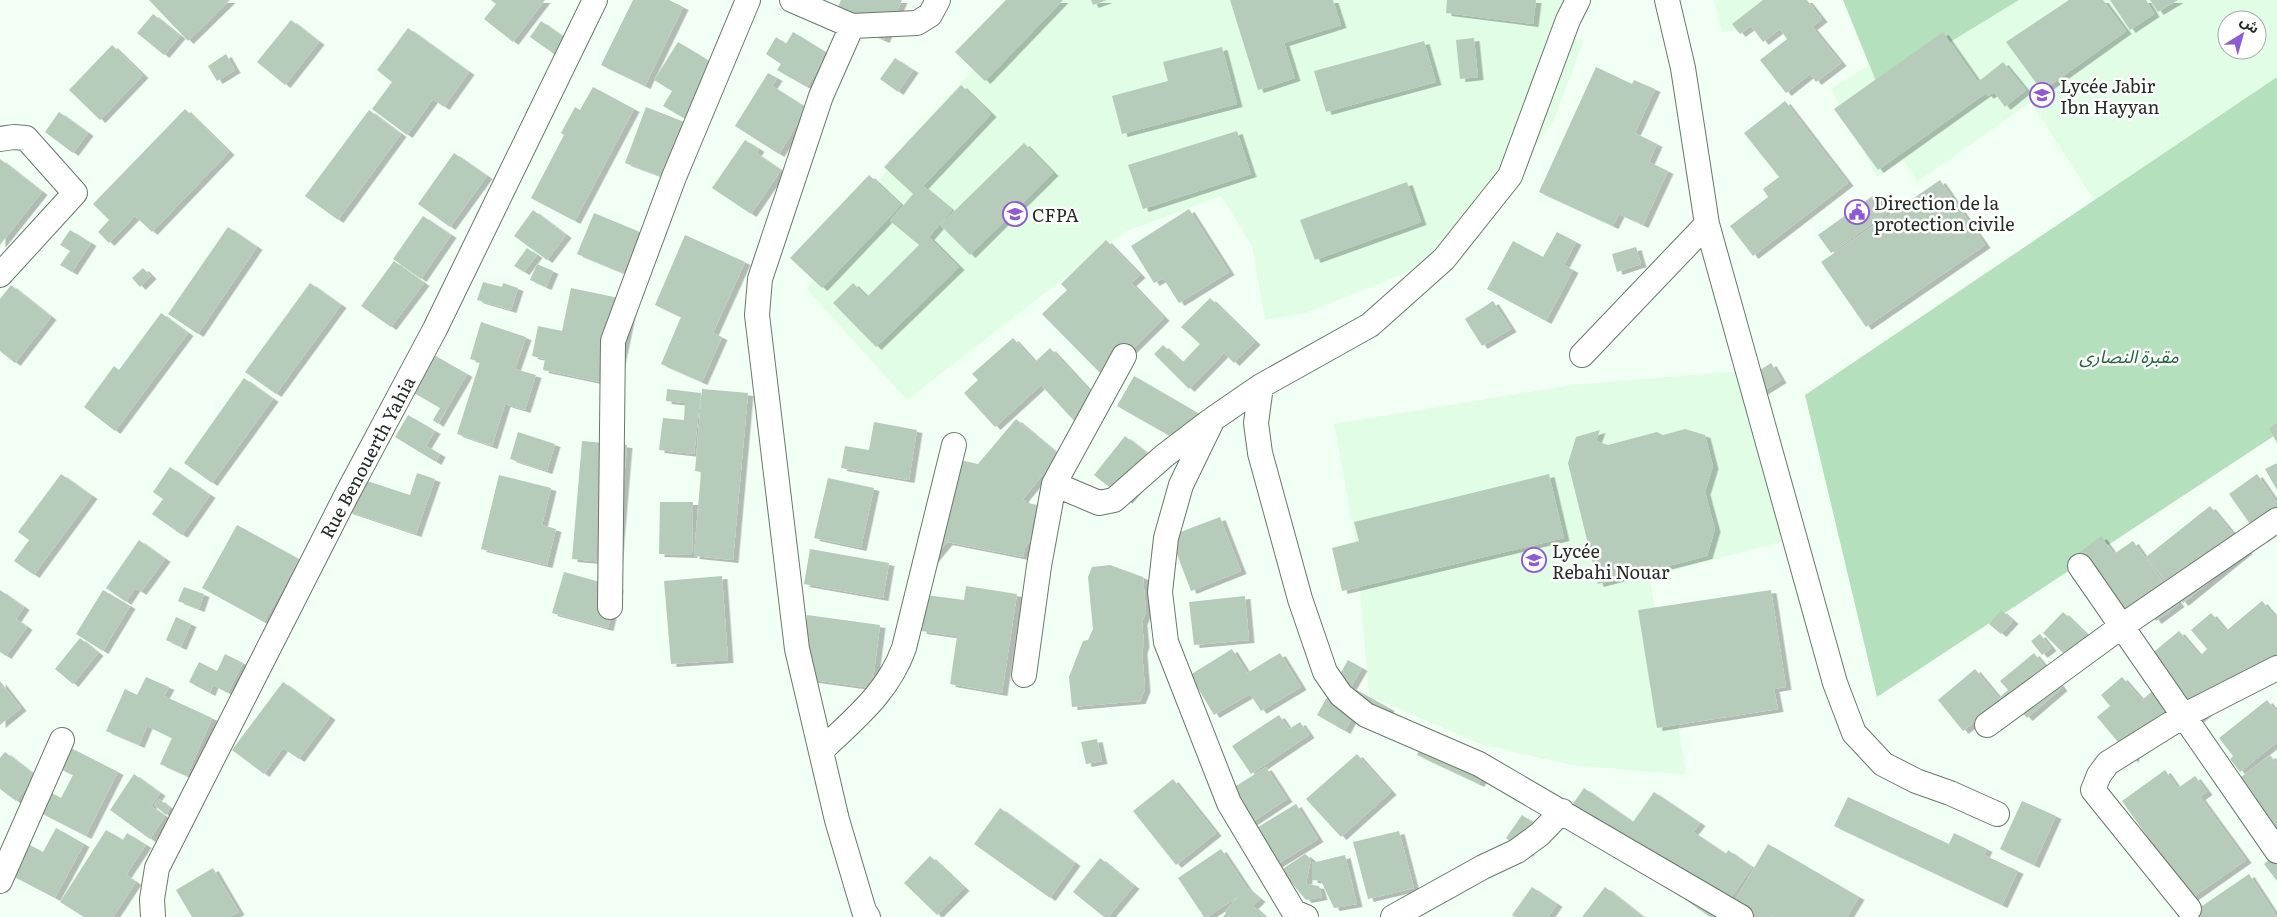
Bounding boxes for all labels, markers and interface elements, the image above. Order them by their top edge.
north arrow [2217,10,2267,60]
text: ش [2237,10,2264,38]
place label: Lycée Jabir Ibn Hayyan [2060,72,2159,120]
school or university icon: Lycée Jabir Ibn Hayyan [2029,82,2055,108]
place label: Direction de la protection civile [1874,189,2014,237]
public building icon: Direction de la protection civile [1844,199,1870,225]
school or university icon: CFPA [1002,201,1028,227]
place label: CFPA [1032,201,1079,228]
park label: مقبرة النصارى [2079,342,2179,369]
street label: Rue Benouerth Yahia [313,371,421,543]
place label: Lycée Rebahi Nouar [1552,537,1670,585]
school or university icon: Lycée Rebahi Nouar [1521,547,1547,573]

